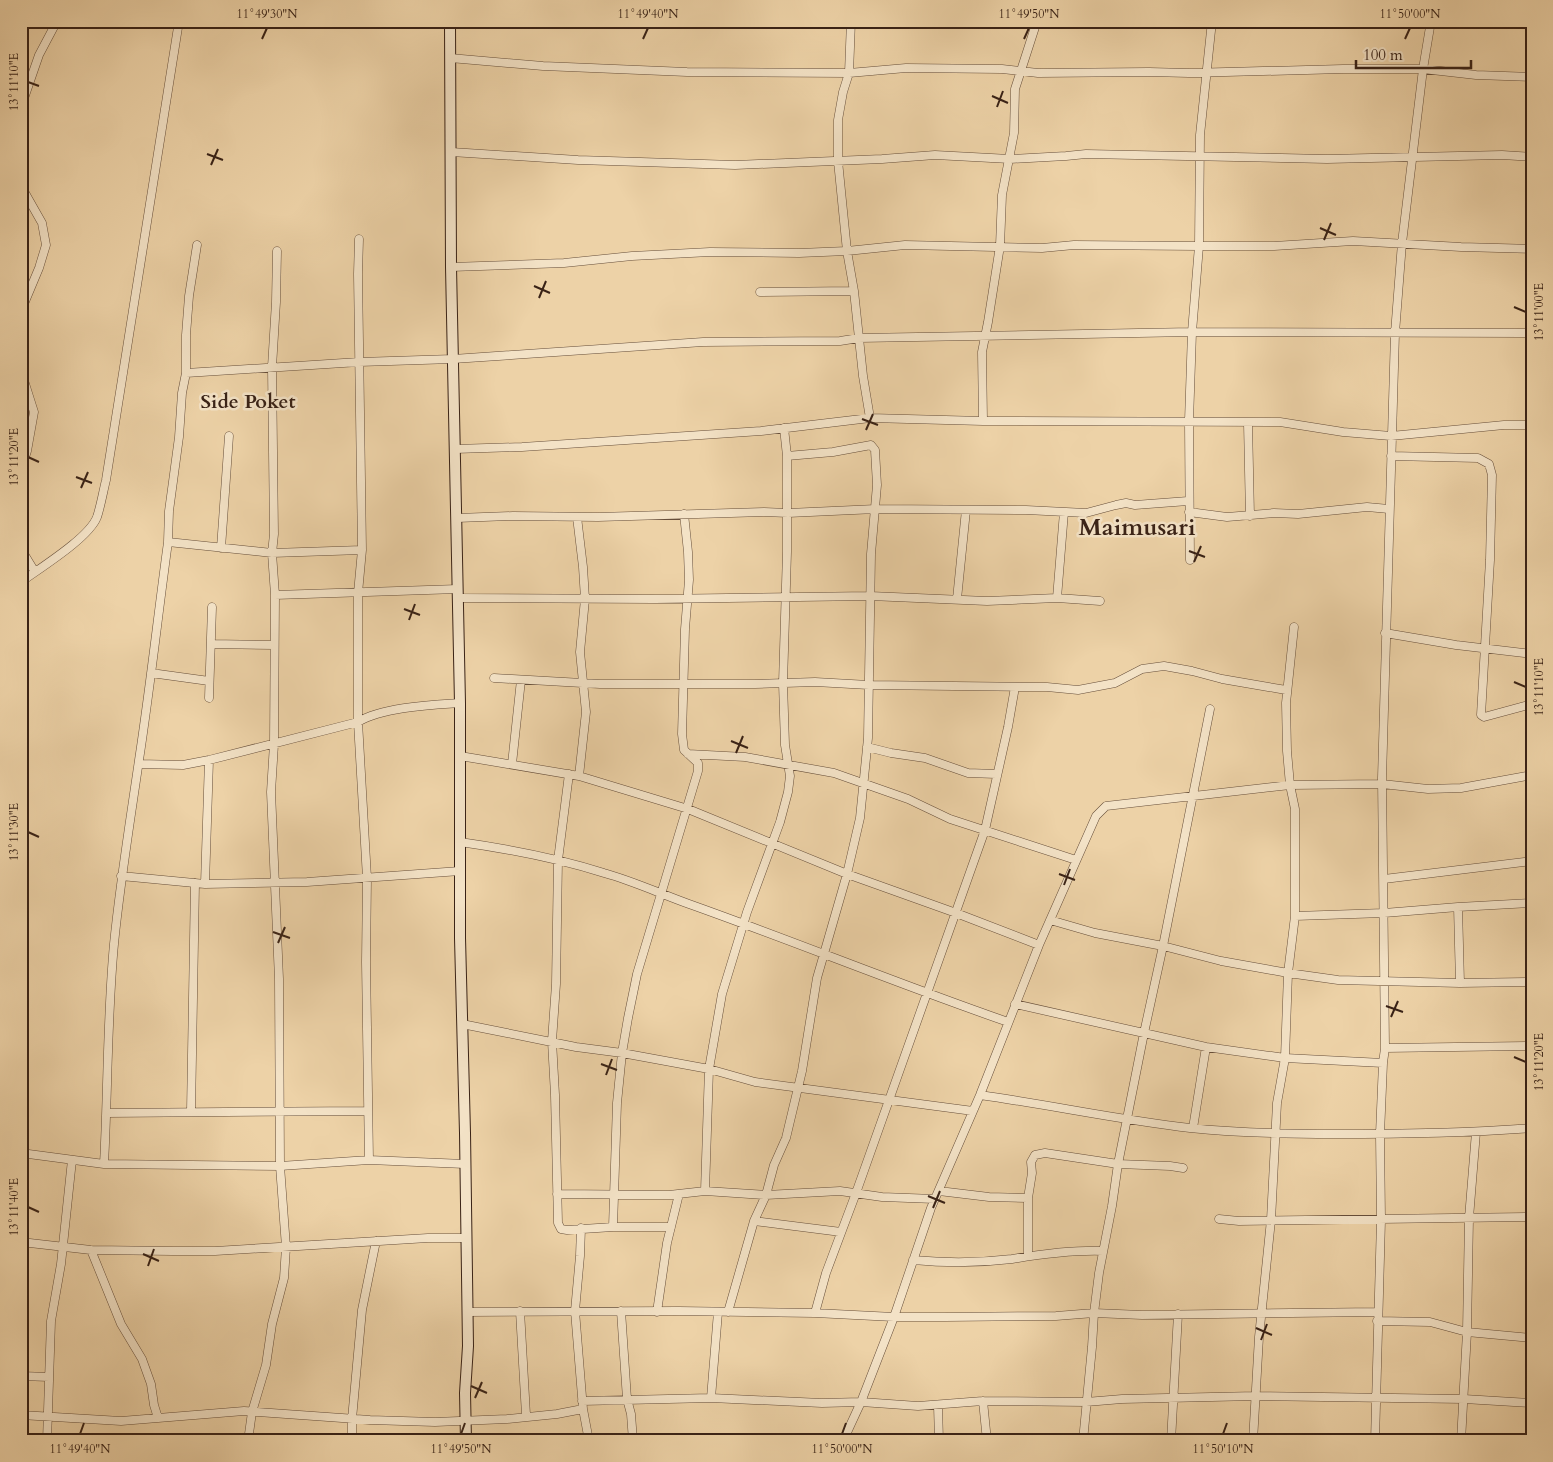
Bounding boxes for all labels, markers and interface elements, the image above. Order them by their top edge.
text: 11°49'30"N [237,6,298,22]
text: 11°49'40"N [618,6,679,22]
text: 11°49'50"N [999,6,1060,22]
text: 11°50'00"N [1380,6,1441,22]
scale bar [1356,38,1470,70]
text: 100 m [1363,45,1403,65]
text: 13°11'10"E [6,53,22,111]
text: 13°11'00"E [1531,283,1547,341]
district label: Side Poket [201,388,295,415]
text: 13°11'20"E [6,428,22,486]
district label: Maimusari [1078,511,1196,544]
text: 13°11'10"E [1531,658,1547,716]
text: 13°11'30"E [6,803,22,861]
text: 13°11'20"E [1531,1033,1547,1091]
text: 13°11'40"E [6,1178,22,1236]
text: 11°49'40"N [50,1441,111,1457]
text: 11°49'50"N [431,1441,492,1457]
text: 11°50'00"N [812,1441,873,1457]
text: 11°50'10"N [1193,1441,1254,1457]

